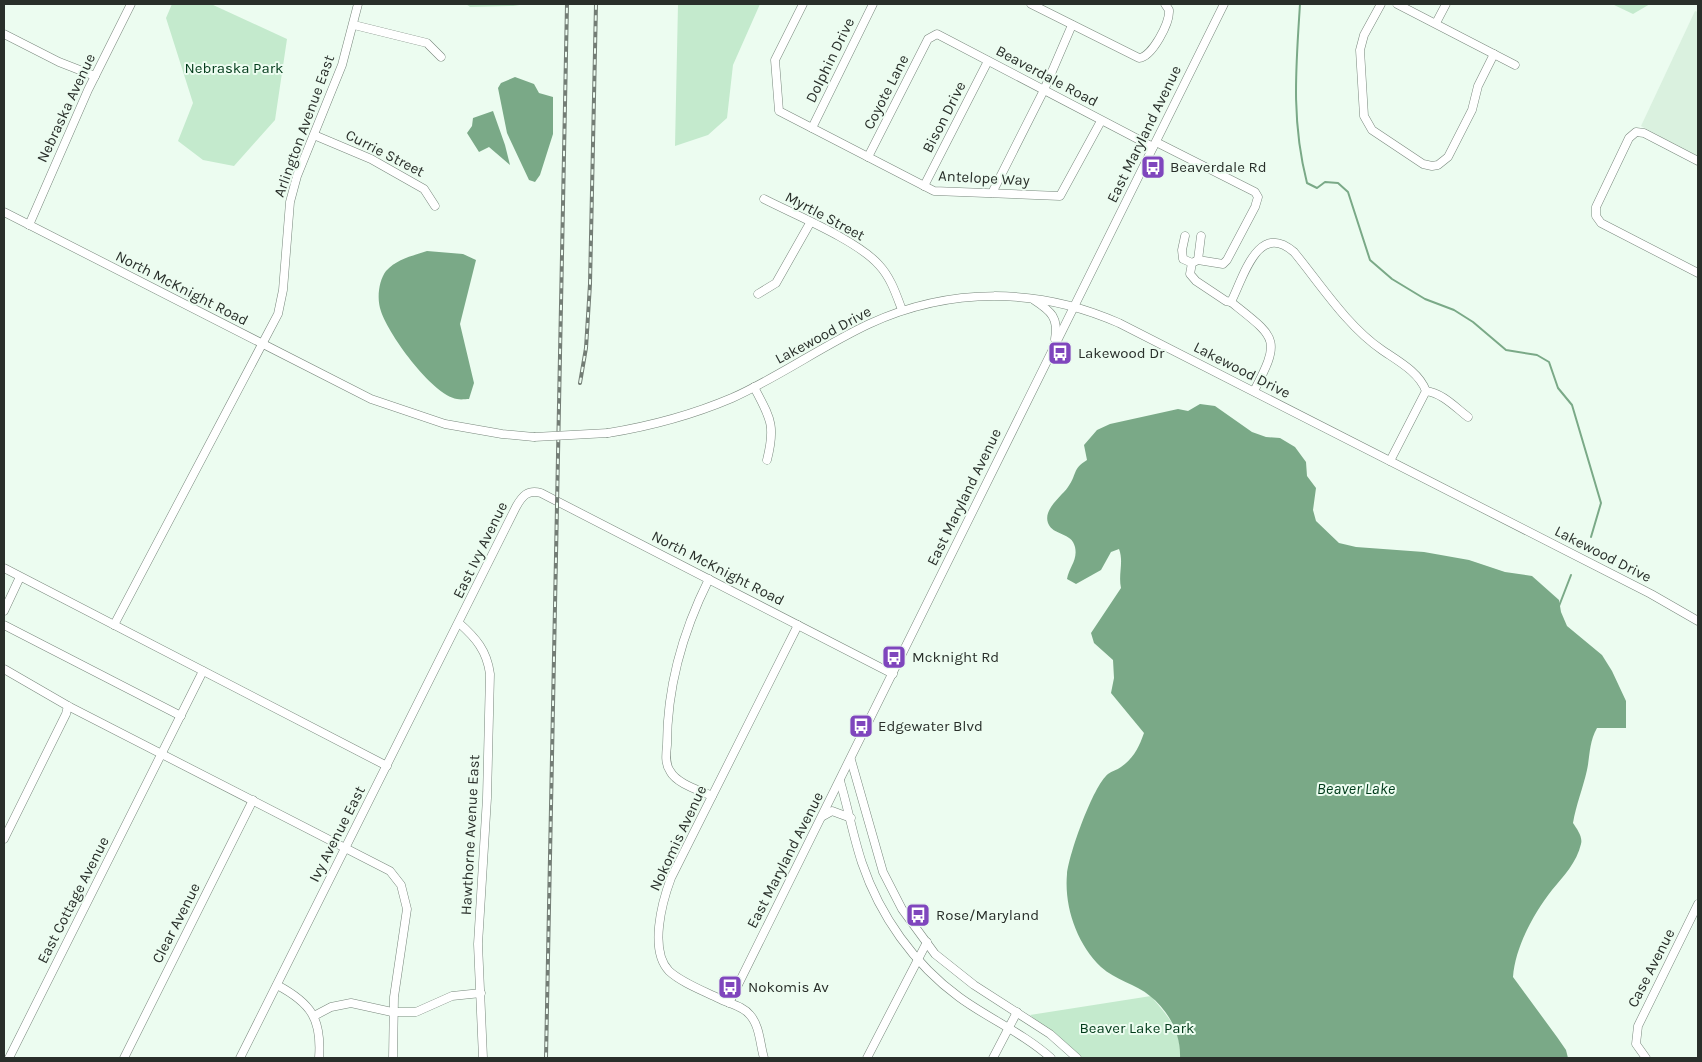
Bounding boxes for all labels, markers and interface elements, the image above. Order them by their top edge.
street label: Dolphin Drive [802,15,858,105]
street label: Beaverdale Road [993,42,1101,110]
street label: Nebraska Avenue [33,51,99,165]
street label: Arlington Avenue East [270,52,338,199]
street label: Coyote Lane [859,52,913,132]
park label: Nebraska Park [184,59,284,77]
street label: East Maryland Avenue [1103,62,1185,206]
street label: Bison Drive [918,78,970,156]
street label: Currie Street [343,125,428,181]
bus stop icon: Beaverdale Rd [1140,154,1166,180]
place label: Beaverdale Rd [1170,158,1267,176]
street label: Antelope Way [938,167,1030,189]
street label: Myrtle Street [782,188,868,245]
street label: North McKnight Road [113,247,251,329]
street label: Lakewood Drive [772,302,874,368]
street label: Lakewood Drive [1191,338,1293,402]
bus stop icon: Lakewood Dr [1047,340,1073,366]
place label: Lakewood Dr [1078,344,1165,362]
street label: East Maryland Avenue [923,425,1005,569]
street label: East Ivy Avenue [449,499,511,601]
street label: Lakewood Drive [1552,522,1654,586]
street label: North McKnight Road [649,527,787,609]
bus stop icon: Mcknight Rd [881,644,907,670]
place label: Mcknight Rd [912,648,999,666]
bus stop icon: Edgewater Blvd [848,713,874,739]
place label: Edgewater Blvd [878,717,983,735]
street label: Hawthorne Avenue East [457,754,483,916]
water label: Beaver Lake [1317,779,1396,798]
street label: Nokomis Avenue [646,782,710,894]
street label: Ivy Avenue East [305,783,369,885]
street label: East Maryland Avenue [743,789,827,931]
street label: East Cottage Avenue [33,834,113,966]
street label: Clear Avenue [148,880,204,966]
bus stop icon: Rose/Maryland [905,902,931,928]
place label: Rose/Maryland [936,906,1039,924]
street label: Case Avenue [1623,926,1679,1010]
bus stop icon: Nokomis Av [717,974,743,1000]
place label: Nokomis Av [748,978,829,996]
park label: Beaver Lake Park [1080,1019,1194,1037]

